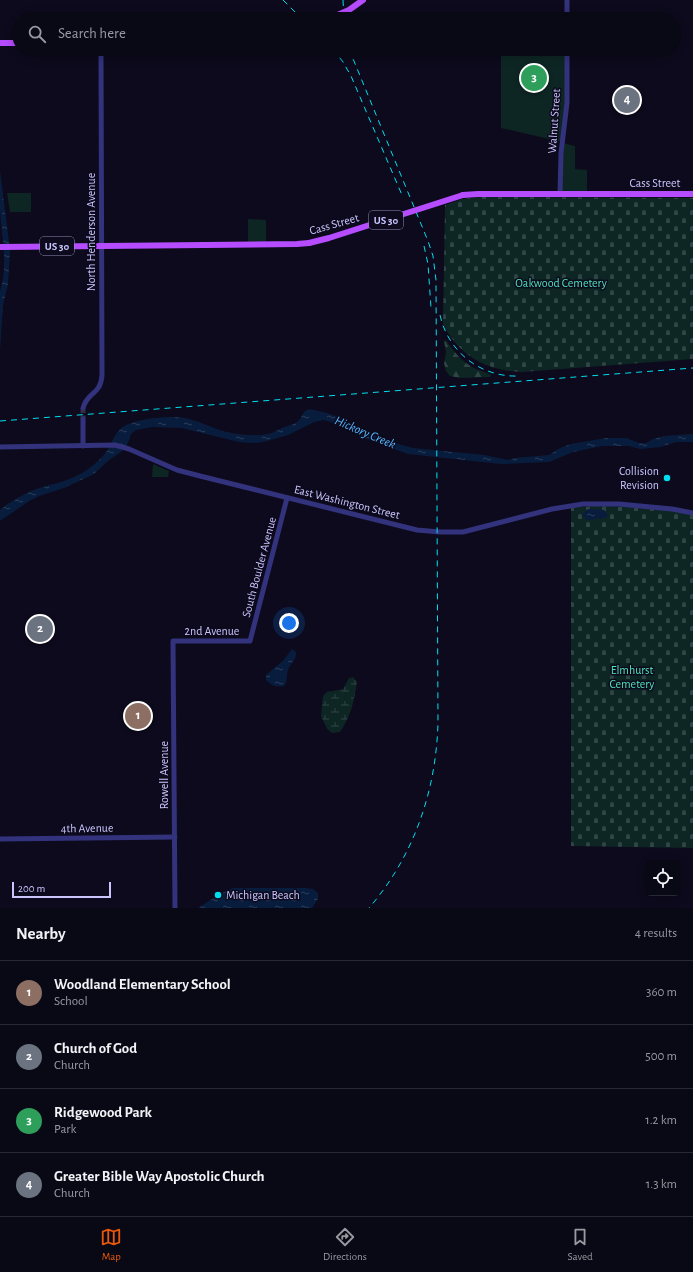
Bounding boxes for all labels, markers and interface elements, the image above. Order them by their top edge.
search box [12,12,681,56]
icon: search [26,23,48,45]
text: Search here [58,26,126,41]
pin: 3 [521,63,547,93]
pin: 4 [614,85,640,115]
street label: Walnut Street [546,88,562,154]
street label: North Henderson Avenue [85,173,97,291]
street label: Cass Street [630,177,681,189]
street label: Cass Street [308,211,360,237]
road number: US 30 [369,211,403,229]
road number: US 30 [40,237,74,255]
park label: Oakwood Cemetery [515,277,607,290]
water label: Hickory Creek [333,414,397,452]
place label: Collision Revision [619,465,659,491]
marker: Collision Revision [662,473,672,483]
street label: East Washington Street [293,483,401,521]
street label: South Boulder Avenue [240,516,278,618]
your location [279,613,299,633]
pin: 2 [27,614,53,644]
street label: 2nd Avenue [185,625,239,637]
park label: Elmhurst Cemetery [609,664,655,691]
pin: 1 [125,701,151,731]
street label: Rowell Avenue [158,741,170,809]
street label: 4th Avenue [60,822,114,834]
map controls [645,860,681,896]
button: locate [645,860,681,896]
scale bar [12,880,111,899]
text: 200 m [18,883,45,894]
place label: Michigan Beach [226,889,300,901]
marker: Michigan Beach [213,890,223,900]
text: Nearby [16,925,66,942]
text: 4 results [635,927,677,940]
text: Woodland Elementary School [54,977,231,992]
text: 1 [27,986,31,999]
text: 360 m [646,986,677,999]
text: School [54,995,88,1008]
text: Church of God [54,1041,137,1056]
text: 2 [26,1050,32,1063]
text: 500 m [645,1050,677,1063]
text: Church [54,1059,90,1072]
text: Ridgewood Park [54,1105,152,1120]
text: 3 [26,1114,32,1127]
text: 1.2 km [645,1114,677,1127]
text: Park [54,1123,76,1136]
text: Greater Bible Way Apostolic Church [54,1169,265,1184]
text: 4 [26,1178,32,1191]
text: 1.3 km [646,1178,677,1191]
text: Church [54,1187,90,1200]
tab: Map [100,1226,122,1263]
tab: Directions [323,1226,367,1263]
tab: Saved [567,1226,593,1263]

